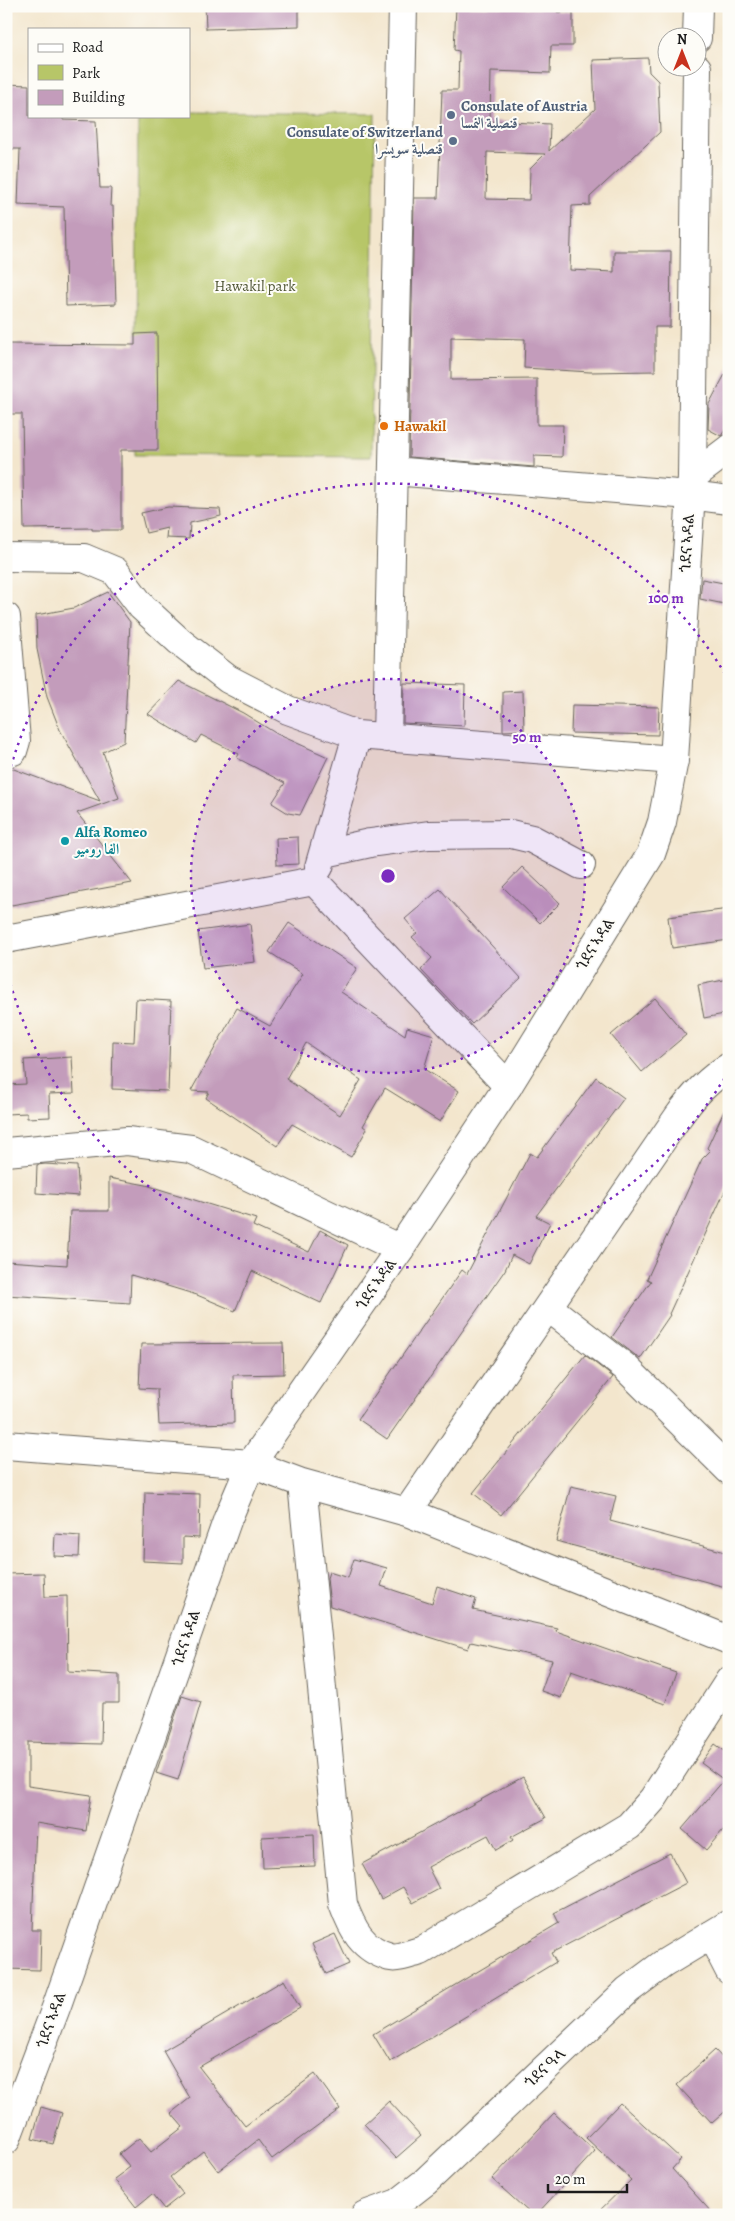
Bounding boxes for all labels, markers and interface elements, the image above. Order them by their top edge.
legend [28,28,190,118]
north arrow [658,28,708,78]
text: N [677,30,687,49]
text: Road [72,37,104,57]
text: Park [72,63,101,83]
text: Building [72,87,125,107]
place label: Consulate of Austria قنصلية النمسا [461,96,589,133]
marker: Consulate of Austria قنصلية النمسا [445,109,457,121]
place label: Consulate of Switzerland قنصلية سويسرا [287,122,444,160]
marker: Consulate of Switzerland قنصلية سويسرا [447,135,459,147]
park label: Hawakil park [214,276,296,296]
place label: Hawakil [394,416,446,436]
marker: Hawakil [378,420,390,432]
street label: ጎደና ኣዳል [675,513,699,573]
text: 100 m [648,588,684,608]
text: 50 m [512,727,542,747]
place label: Alfa Romeo الفا روميو [73,822,148,859]
marker: Alfa Romeo الفا روميو [59,835,71,847]
centre of rings [379,867,397,885]
street label: ጎደና ኣዳል [571,913,619,974]
street label: ጎደና ኣዳል [351,1254,401,1314]
street label: ጎደና ኣዳል [167,1607,205,1669]
street label: ጎደና ኣዳል [32,1989,71,2051]
street label: ጎደና ዓላ [520,2044,570,2092]
scale bar [548,2161,626,2193]
text: 20 m [555,2169,586,2189]

